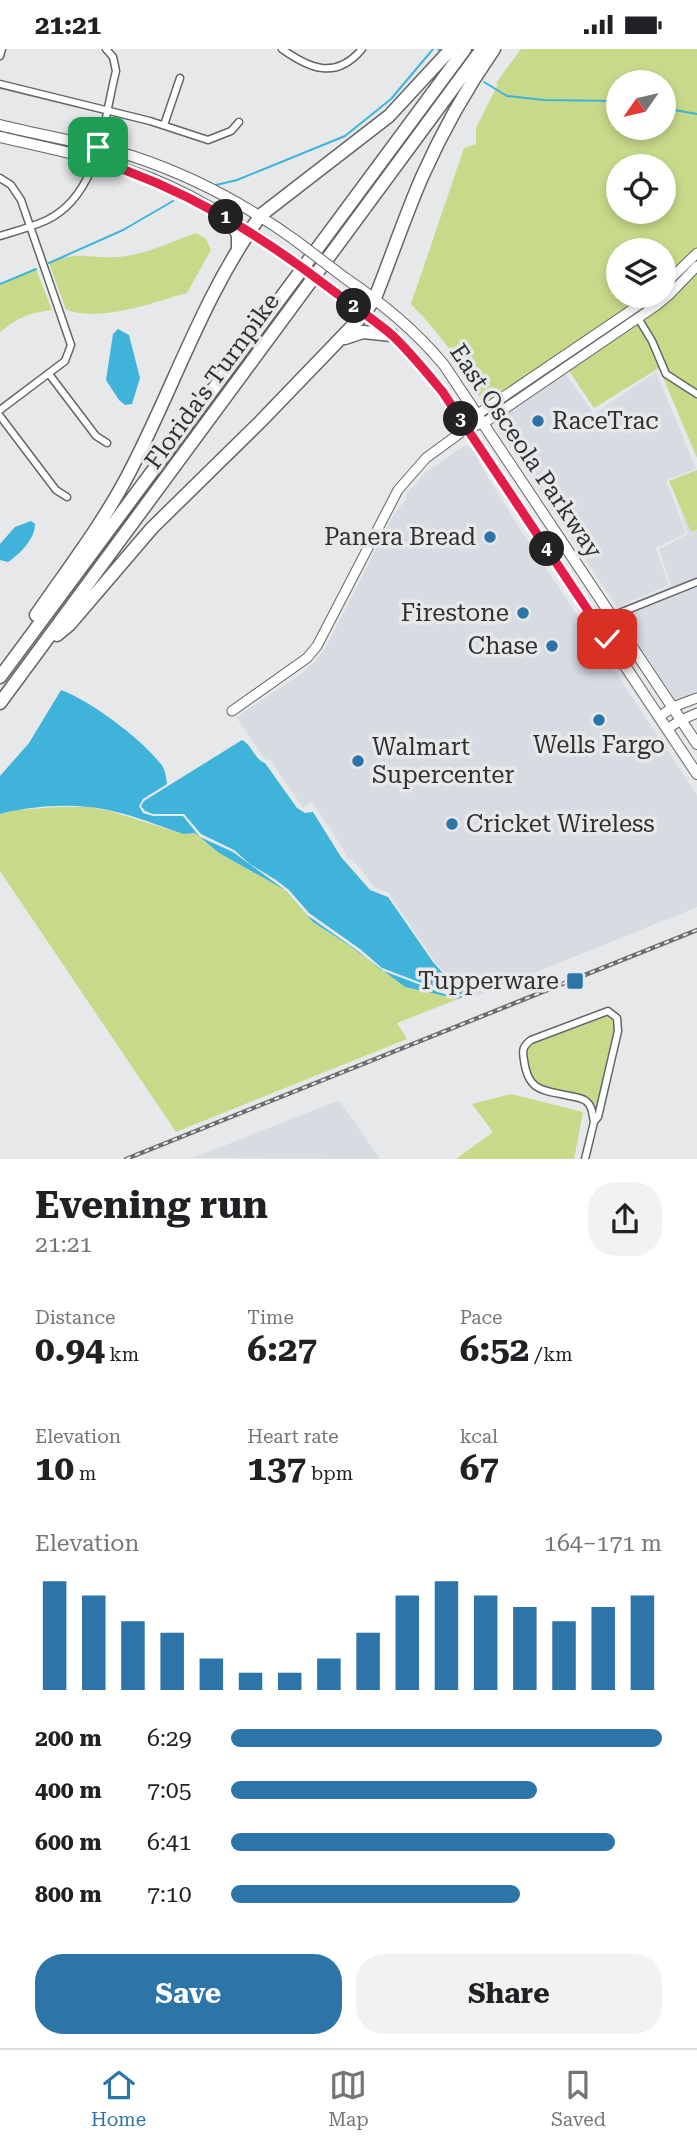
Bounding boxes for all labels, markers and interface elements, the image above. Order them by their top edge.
text: 21:21 [35,10,101,40]
north arrow [606,70,676,140]
map controls [606,70,676,308]
pin [68,117,128,177]
icon: arrive [79,128,117,166]
button: locate [606,154,676,224]
pin: 1 [208,199,244,235]
text: 1 [220,205,231,228]
button: layers [606,238,676,308]
street label: Florida's Turnpike [139,288,285,474]
pin: 2 [336,289,372,323]
text: 2 [348,294,359,317]
street label: East Osceola Parkway [444,339,608,564]
pin: 3 [444,401,478,437]
text: 3 [455,407,466,430]
place label: RaceTrac [552,407,659,435]
marker: RaceTrac [530,413,546,429]
place label: Panera Bread [324,523,476,551]
marker: Panera Bread [482,529,498,545]
pin: 4 [530,531,564,567]
text: 4 [541,537,552,560]
place label: Firestone [401,599,509,627]
marker: Firestone [515,605,531,621]
pin [577,609,637,669]
icon: check [588,620,626,658]
place label: Chase [468,632,538,660]
marker: Chase [544,638,560,654]
marker: Wells Fargo [591,712,607,728]
place label: Wells Fargo [533,731,665,759]
place label: Walmart Supercenter [372,733,514,789]
marker: Walmart Supercenter [350,753,366,769]
place label: Cricket Wireless [466,810,655,838]
marker: Cricket Wireless [444,816,460,832]
place label: Tupperware [418,967,559,995]
marker: Tupperware [565,971,585,991]
button: share [588,1182,662,1256]
text: Evening run [35,1183,268,1227]
text: 21:21 [35,1231,92,1258]
text: Distance [35,1306,115,1329]
text: Time [247,1306,294,1329]
text: Pace [460,1306,503,1329]
text: 0.94 [35,1329,105,1370]
text: 6:27 [247,1329,317,1370]
text: 6:52 [460,1329,529,1370]
text: km [105,1343,139,1366]
text: /km [529,1343,573,1366]
text: Elevation [35,1425,121,1448]
text: Heart rate [247,1425,339,1448]
text: kcal [460,1425,498,1448]
text: 10 [35,1448,74,1489]
text: 137 [247,1448,306,1489]
text: 67 [460,1448,499,1489]
text: m [74,1462,96,1485]
text: bpm [306,1462,353,1485]
text: Elevation [35,1530,139,1557]
text: 164–171 m [544,1530,662,1557]
text: 200 m [35,1725,102,1752]
text: 6:29 [147,1725,192,1752]
text: 400 m [35,1777,102,1804]
text: 7:05 [147,1777,192,1804]
text: 600 m [35,1829,102,1856]
text: 6:41 [147,1829,192,1856]
text: 800 m [35,1881,102,1908]
text: 7:10 [147,1881,192,1908]
button: Save [35,1954,342,2034]
button: Share [356,1954,662,2034]
tab: Home [91,2066,146,2131]
tab: Map [328,2066,369,2131]
tab: Saved [551,2066,606,2131]

